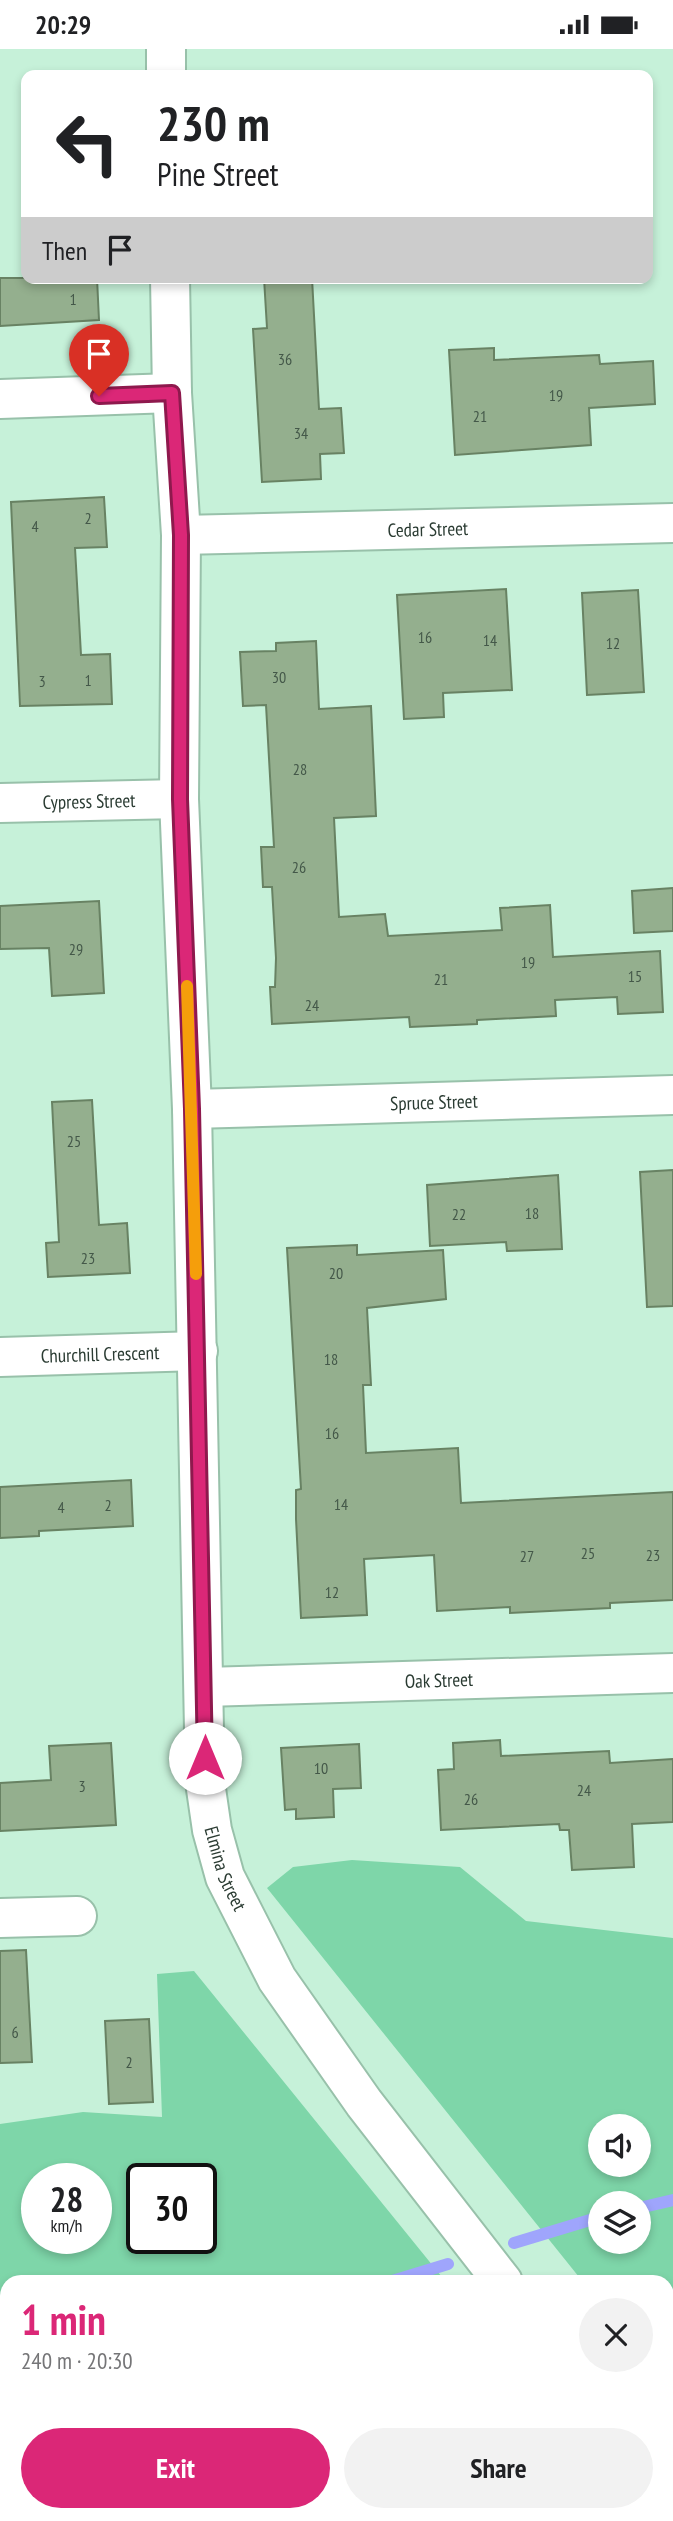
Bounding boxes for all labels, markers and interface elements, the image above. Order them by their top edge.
text: 20:29 [35,8,91,41]
text: 230 m [157,91,270,155]
icon: left [42,98,133,189]
text: Pine Street [157,153,279,195]
icon: arrive [101,231,139,269]
text: Then [42,234,87,267]
house number: 1 [69,289,77,309]
pin [69,324,129,396]
icon: arrive [80,335,118,373]
house number: 36 [278,349,292,369]
house number: 19 [549,385,563,405]
house number: 21 [473,406,487,426]
house number: 34 [294,423,308,443]
house number: 2 [84,508,92,528]
house number: 4 [31,516,39,536]
street label: Cedar Street [387,516,469,542]
house number: 16 [418,627,432,647]
house number: 14 [483,630,497,650]
house number: 12 [606,633,620,653]
house number: 30 [272,667,286,687]
house number: 1 [84,670,92,690]
house number: 3 [38,671,46,691]
house number: 28 [293,759,307,779]
street label: Cypress Street [42,788,136,814]
house number: 26 [292,857,306,877]
house number: 29 [69,939,83,959]
house number: 19 [521,952,535,972]
house number: 15 [628,966,642,986]
house number: 21 [434,969,448,989]
house number: 24 [305,995,319,1015]
street label: Spruce Street [390,1089,479,1115]
house number: 25 [67,1131,81,1151]
house number: 18 [525,1203,539,1223]
house number: 22 [452,1204,466,1224]
house number: 23 [81,1248,95,1268]
house number: 20 [329,1263,343,1283]
street label: Churchill Crescent [40,1340,160,1368]
house number: 18 [324,1349,338,1369]
house number: 16 [325,1423,339,1443]
house number: 14 [334,1494,348,1514]
house number: 2 [104,1495,112,1515]
house number: 4 [57,1497,65,1517]
house number: 25 [581,1543,595,1563]
house number: 23 [646,1545,660,1565]
house number: 27 [520,1546,534,1566]
house number: 12 [325,1582,339,1602]
street label: Oak Street [404,1667,474,1693]
position arrow [168,1721,242,1795]
house number: 10 [314,1758,328,1778]
house number: 3 [78,1776,86,1796]
house number: 24 [577,1780,591,1800]
house number: 26 [464,1789,478,1809]
street label: Elmina Street [200,1823,253,1915]
house number: 6 [11,2022,19,2042]
house number: 2 [125,2052,133,2072]
map controls [588,2114,651,2254]
button: sound [588,2114,651,2177]
speed limit sign: 30 [126,2163,217,2254]
text: 28 [50,2176,83,2222]
button: layers [588,2191,651,2254]
text: km/h [51,2214,82,2237]
text: 1 min [21,2292,106,2347]
button: close [579,2298,653,2372]
text: 240 m · 20:30 [21,2346,133,2375]
button: Exit [21,2428,330,2508]
button: Share [344,2428,653,2508]

